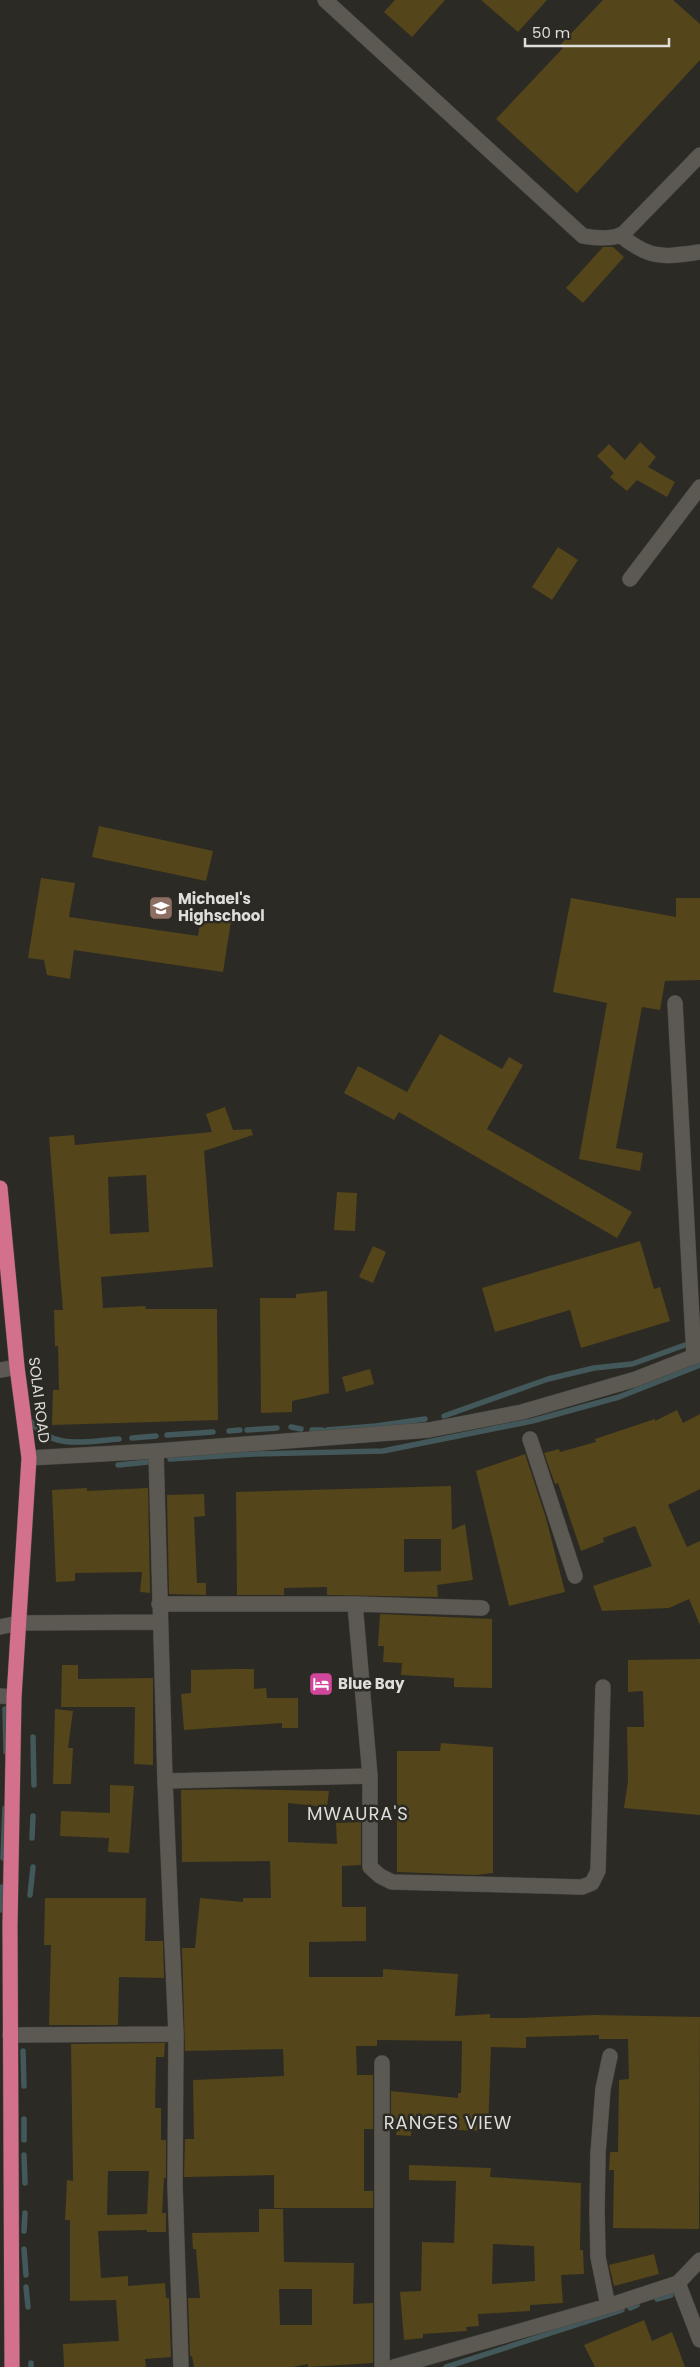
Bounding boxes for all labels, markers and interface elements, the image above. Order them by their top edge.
scale bar [525,15,669,47]
text: 50 m [532,22,570,43]
place label: Michael's Highschool [178,888,265,926]
school or university icon: Michael's Highschool [148,895,174,921]
street label: SOLAI ROAD [24,1356,55,1444]
hotel icon: Blue Bay [308,1671,334,1697]
place label: Blue Bay [338,1673,405,1694]
district label: MWAURA'S [307,1801,409,1826]
district label: RANGES VIEW [384,2110,512,2135]

